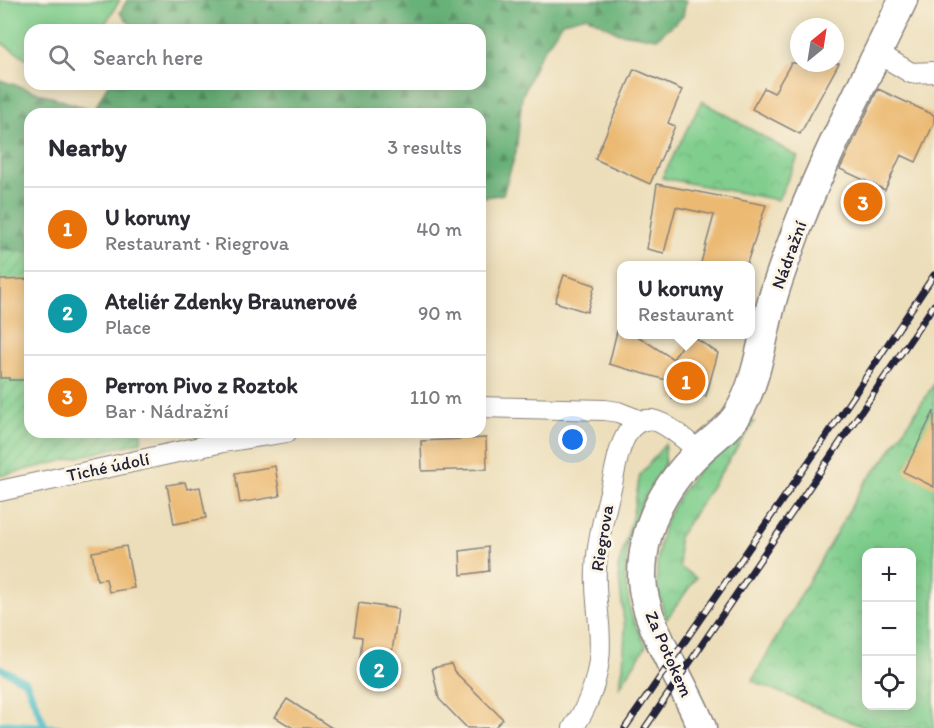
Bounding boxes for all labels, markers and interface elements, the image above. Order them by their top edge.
north arrow [790,18,844,72]
search box [24,24,486,90]
icon: search [45,41,78,74]
text: Search here [93,44,203,71]
text: Nearby [48,131,127,163]
text: 3 results [387,135,462,159]
pin: 3 [844,180,882,224]
text: U koruny [105,204,190,231]
text: 1 [63,217,72,241]
text: 40 m [416,217,462,241]
street label: Nádražní [767,218,812,292]
text: Restaurant · Riegrova [105,231,289,255]
popup [617,261,755,339]
text: U koruny [638,275,723,302]
text: Ateliér Zdenky Braunerové [105,288,357,315]
text: 2 [62,301,73,325]
text: 90 m [418,301,462,325]
text: Restaurant [638,302,734,326]
text: Place [105,315,151,339]
pin: 1 [666,358,706,404]
text: Perron Pivo z Roztok [105,372,298,399]
text: 3 [62,385,73,409]
text: 110 m [410,385,462,409]
text: Bar · Nádražní [105,399,229,423]
your location [558,425,587,454]
street label: Tiché údolí [65,447,152,486]
street label: Riegrova [586,503,618,573]
map controls [862,548,916,710]
button: + [862,548,916,602]
button: − [862,602,916,656]
street label: Za Potokem [640,608,698,700]
pin: 2 [360,646,398,692]
button: locate [862,656,916,710]

